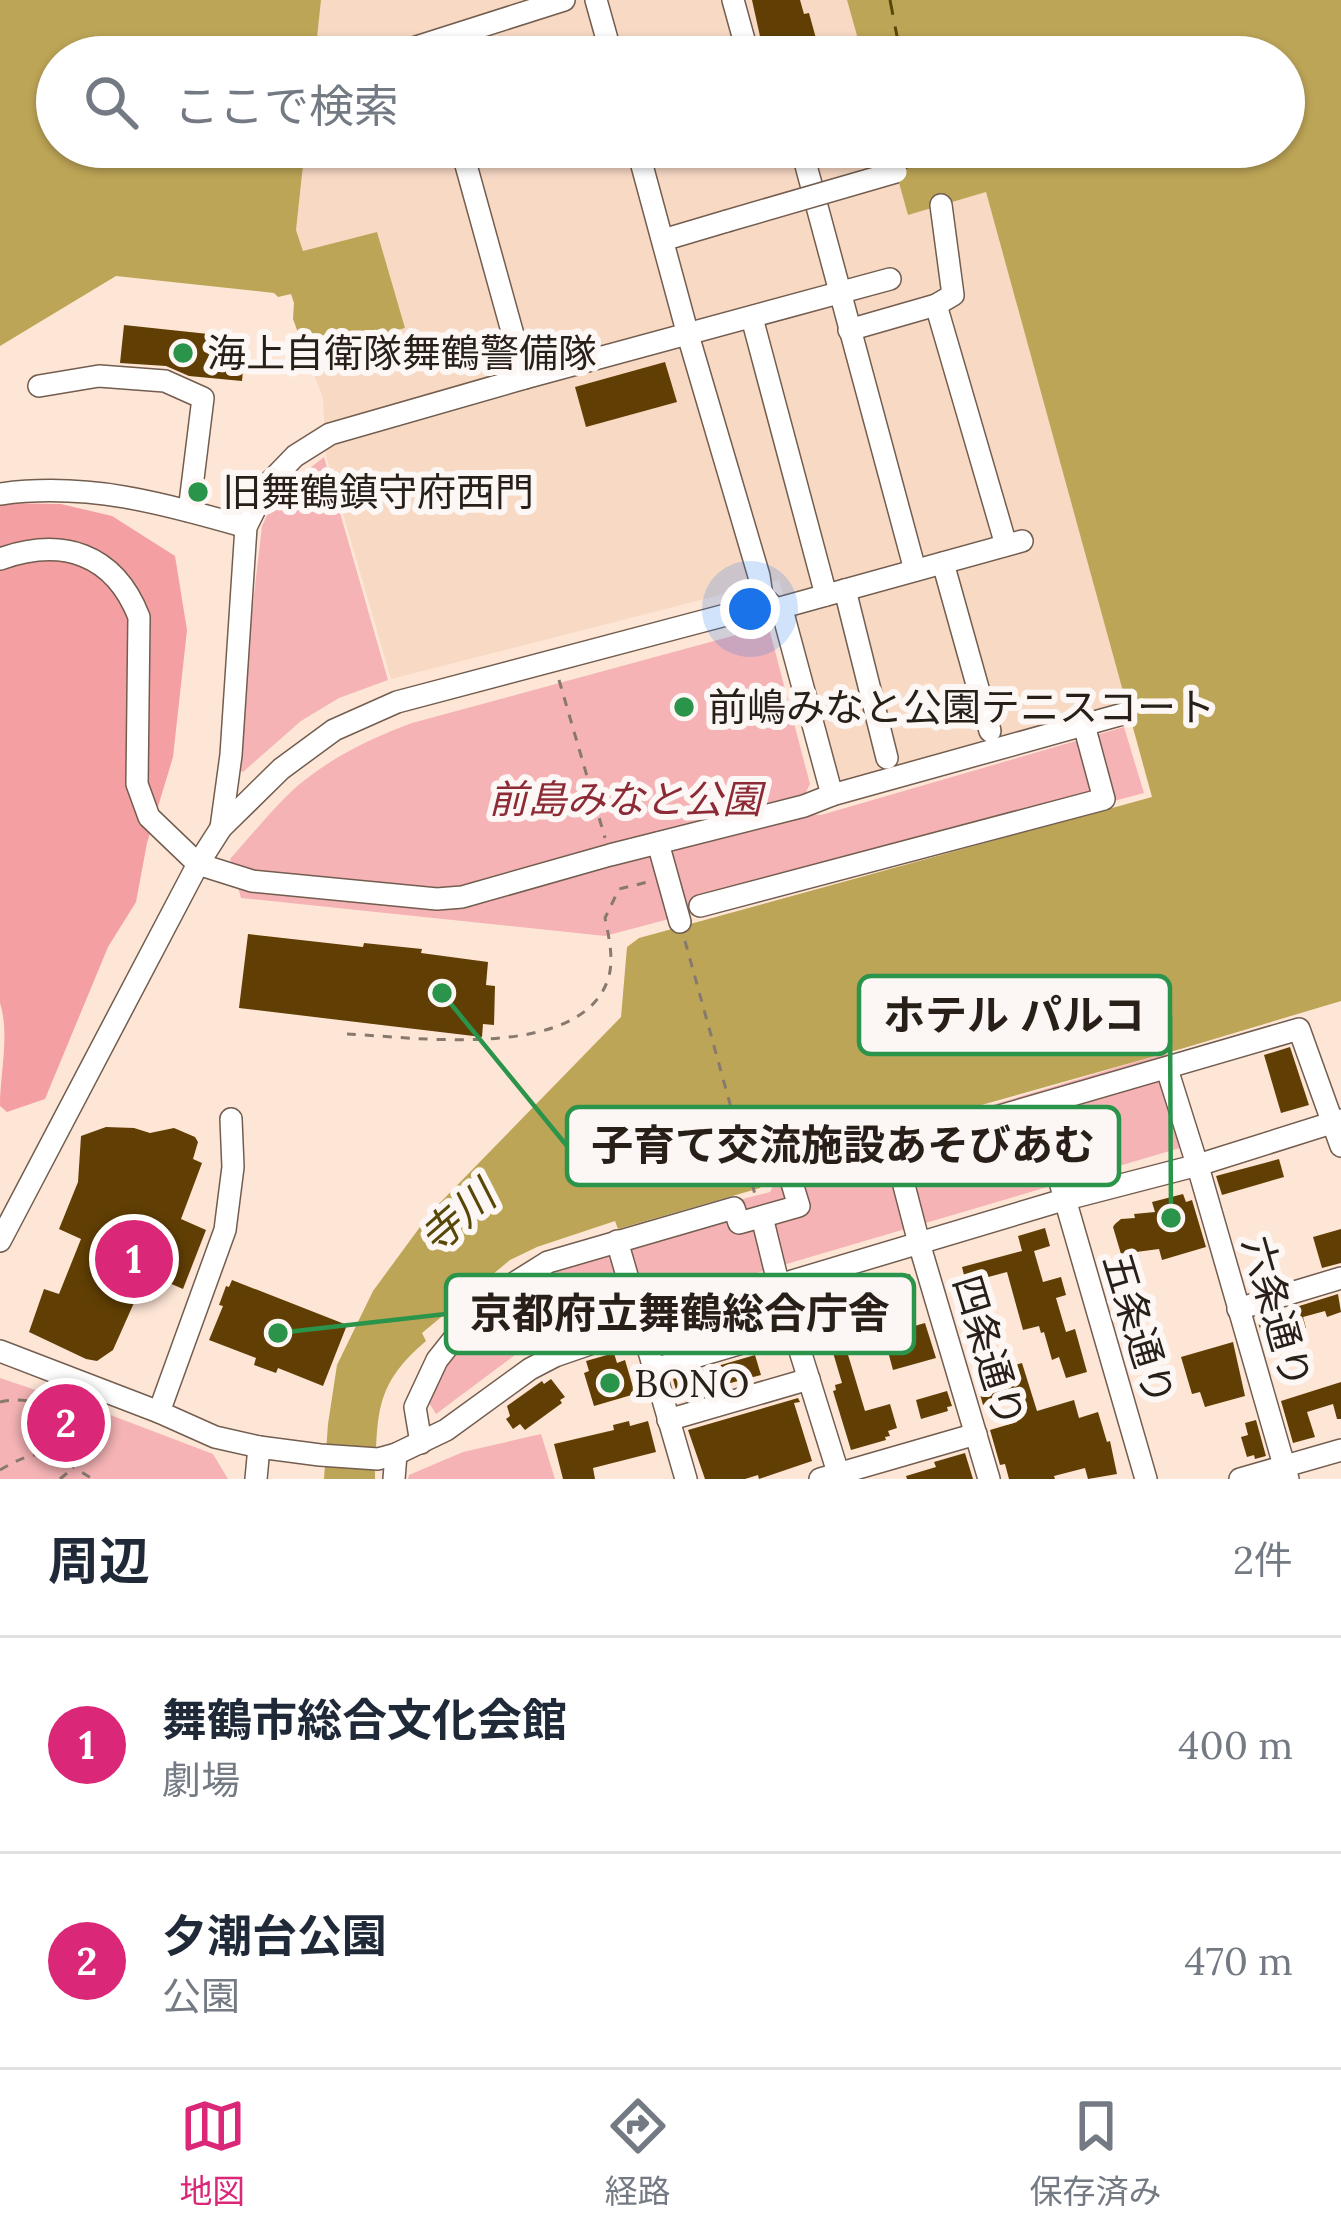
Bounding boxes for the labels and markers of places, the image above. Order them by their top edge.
place label: 海上自衛隊舞鶴警備隊 [207,328,597,378]
marker: 海上自衛隊舞鶴警備隊 [170,340,196,366]
place label: 旧舞鶴鎮守府西門 [222,467,534,517]
marker: 旧舞鶴鎮守府西門 [185,479,211,505]
place label: 前嶋みなと公園テニスコート [708,682,1215,732]
marker: 前嶋みなと公園テニスコート [671,694,697,720]
callout: ホテル パルコ [859,976,1170,1054]
callout: 子育て交流施設あそびあむ [567,1107,1119,1185]
pin: 1 [95,1214,173,1304]
callout: 京都府立舞鶴総合庁舎 [446,1275,914,1353]
place label: BONO [634,1358,749,1408]
marker: BONO [597,1370,623,1396]
pin: 2 [27,1378,105,1468]

